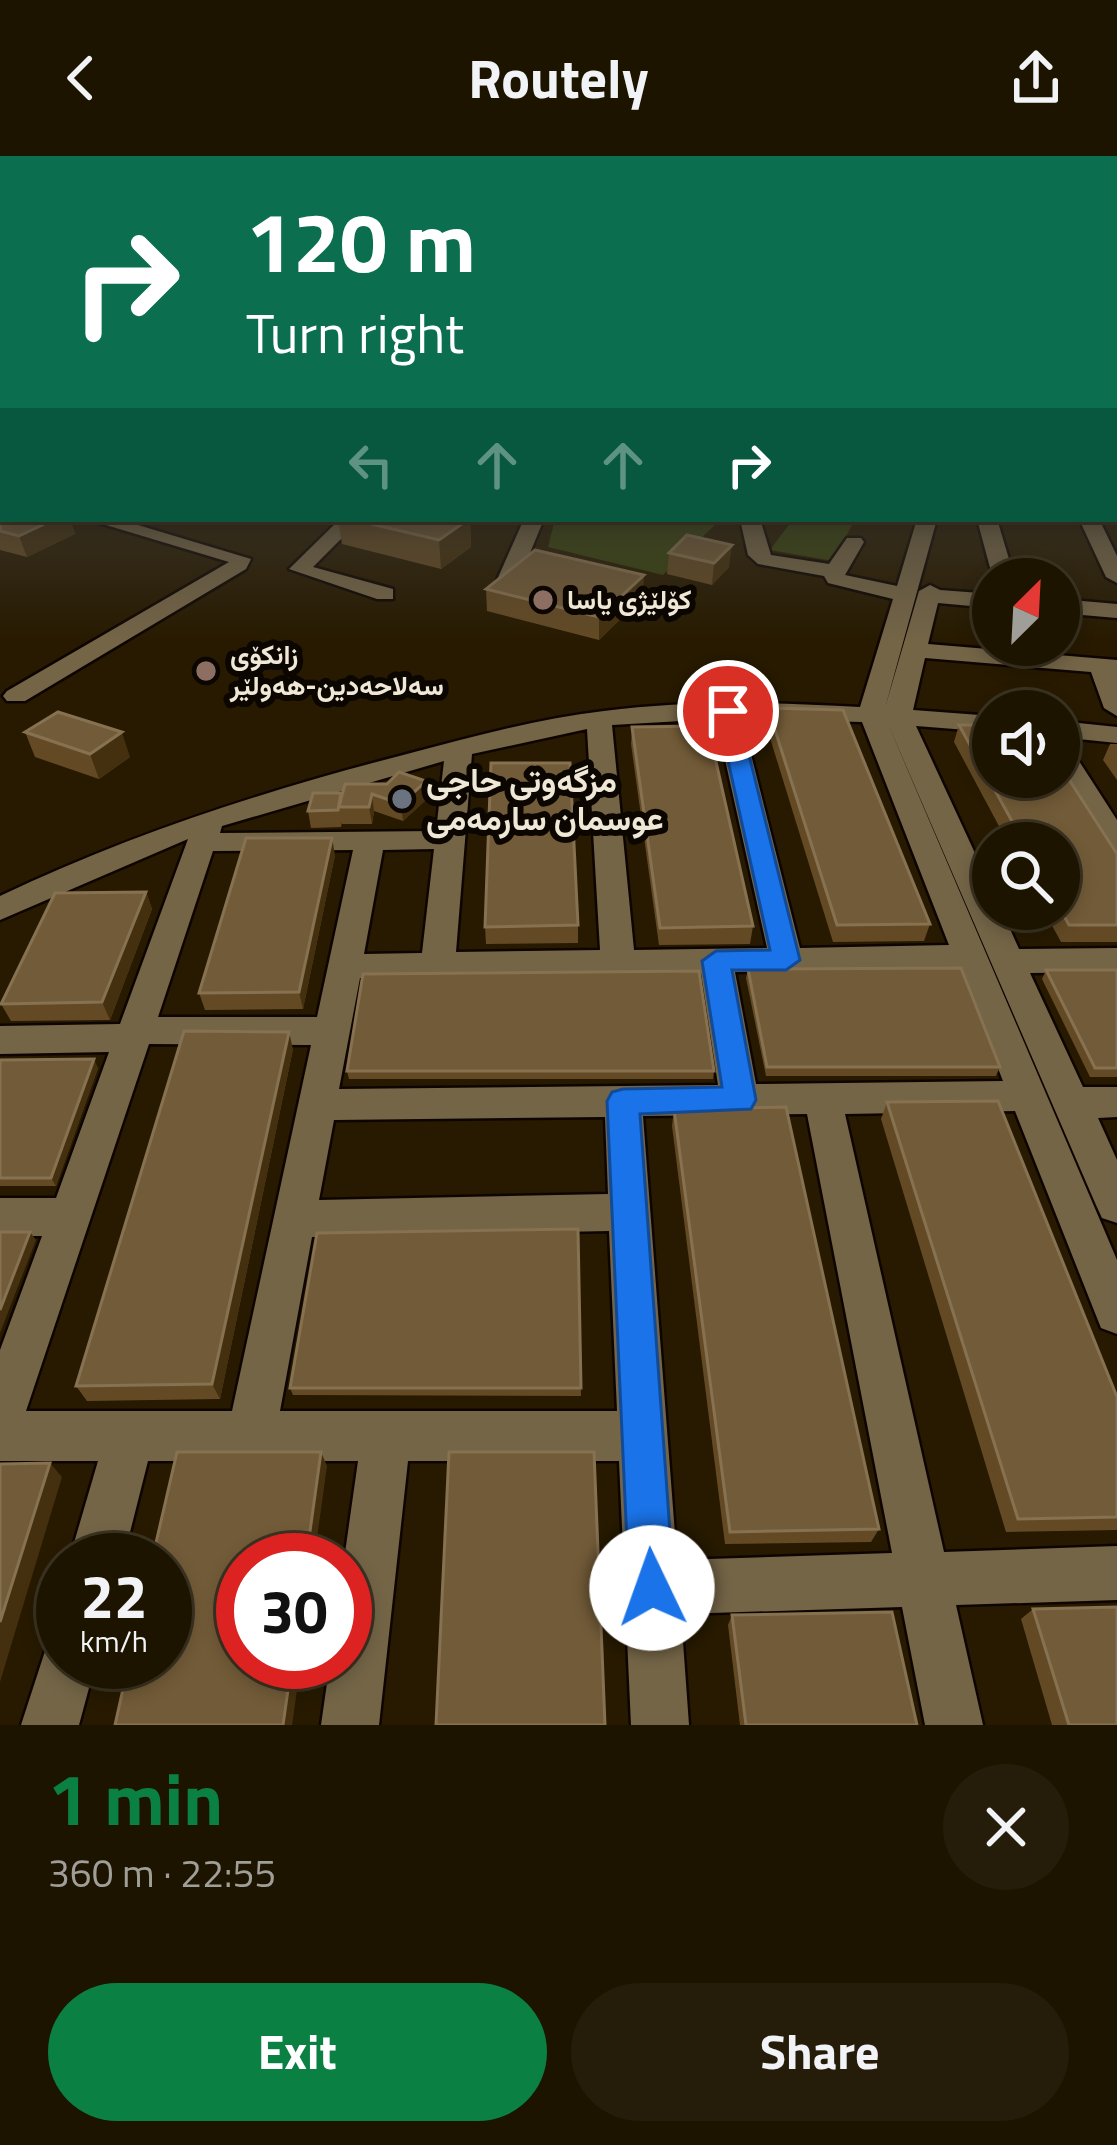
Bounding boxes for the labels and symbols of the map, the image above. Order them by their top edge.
north arrow [972,558,1080,666]
place label: کۆلێژی یاسا [567,578,692,619]
marker: کۆلێژی یاسا [530,587,556,613]
place label: زانکۆی سەلاحەدین-هەولێر [229,633,444,705]
marker: زانکۆی سەلاحەدین-هەولێر [193,658,219,684]
pin [677,660,779,762]
place label: مزگەوتی حاجی عوسمان سارمەمی [426,755,664,843]
marker: مزگەوتی حاجی عوسمان سارمەمی [389,786,415,812]
position arrow [589,1525,715,1651]
speed limit sign: 30 [216,1533,372,1689]

